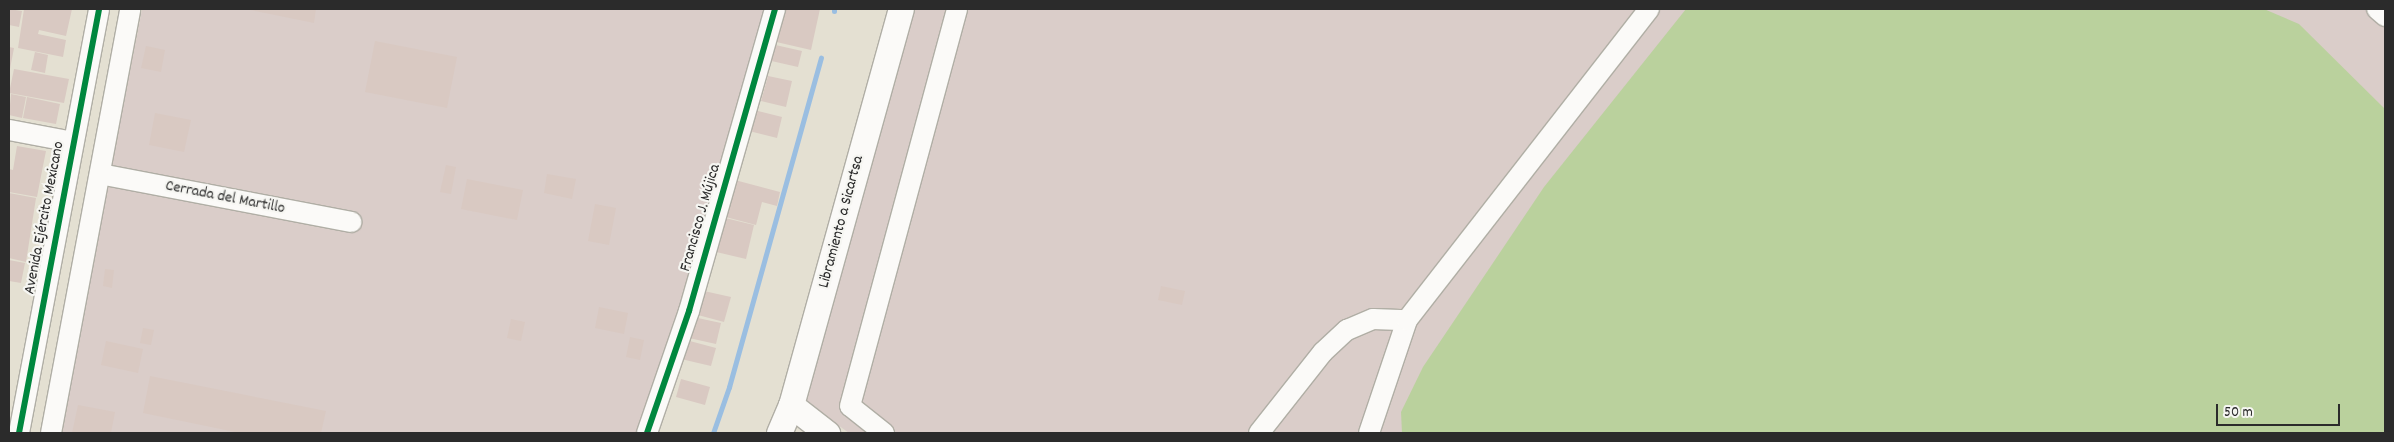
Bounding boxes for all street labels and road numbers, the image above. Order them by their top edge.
street label: Avenida Ejército Mexicano [21,140,69,296]
street label: Libramiento a Sicartsa [815,154,869,290]
street label: Francisco J. Mújica [677,162,725,274]
street label: Cerrada del Martillo [164,177,286,219]

